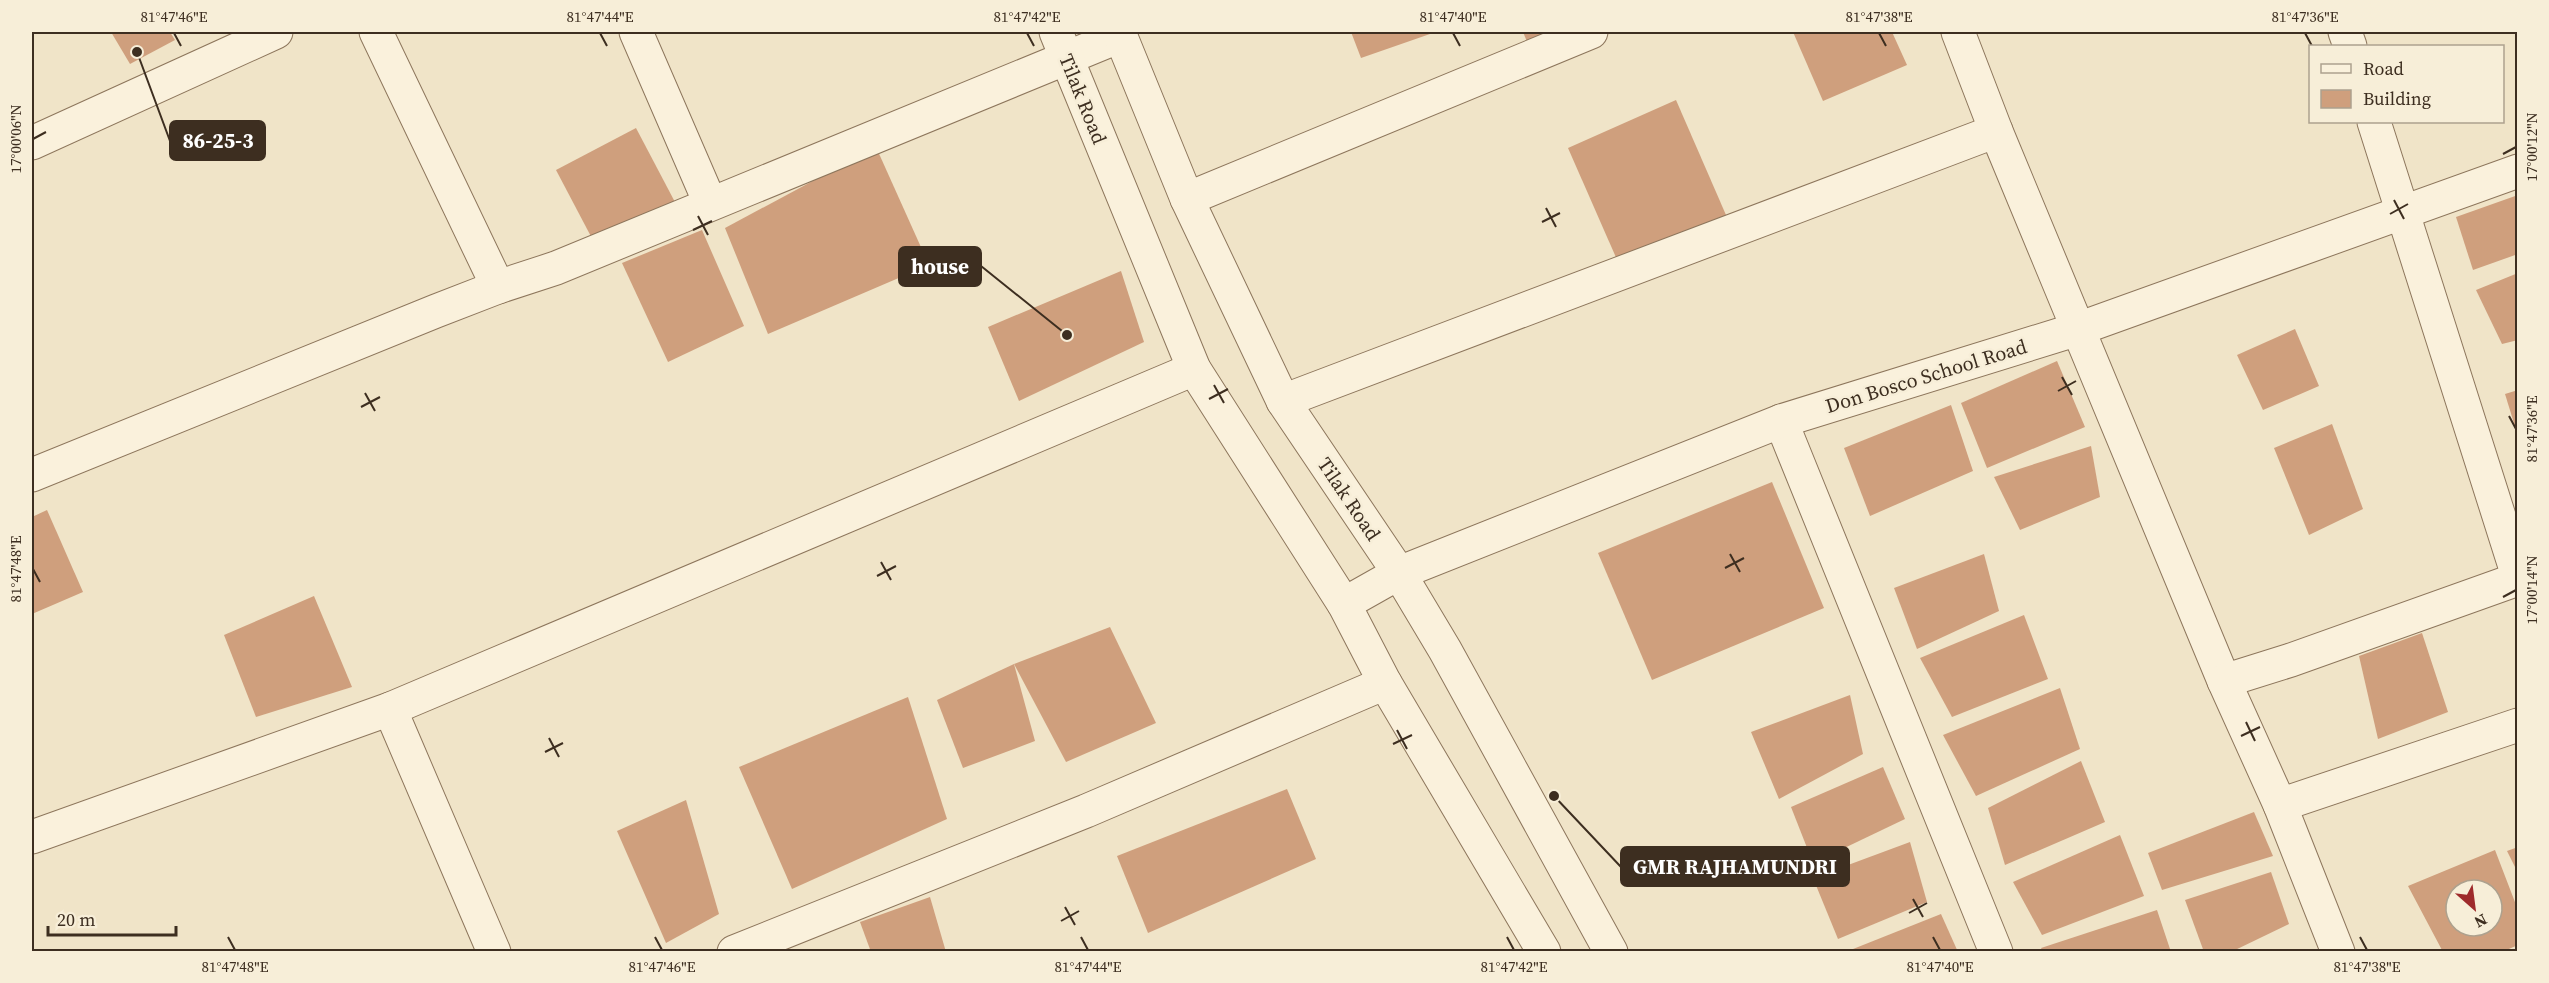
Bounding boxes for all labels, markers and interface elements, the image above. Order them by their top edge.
text: 81°47'46"E [140,6,208,27]
text: 81°47'44"E [566,6,634,27]
text: 81°47'42"E [993,6,1061,27]
text: 81°47'40"E [1419,6,1487,27]
text: 81°47'38"E [1845,6,1913,27]
text: 81°47'36"E [2271,6,2339,27]
legend [2309,45,2504,123]
street label: Tilak Road [1052,50,1114,149]
text: Road [2363,56,2404,81]
text: Building [2363,86,2431,111]
text: 17°00'06"N [5,104,26,174]
text: 17°00'12"N [2521,112,2542,182]
callout: 86-25-3 [170,121,265,160]
text: 86-25-3 [182,126,254,155]
callout: house [899,247,981,286]
text: house [911,252,969,281]
street label: Don Bosco School Road [1822,332,2031,420]
text: 81°47'36"E [2521,395,2542,463]
street label: Tilak Road [1311,452,1388,547]
text: 81°47'48"E [5,535,26,603]
text: 17°00'14"N [2521,555,2542,625]
callout: GMR RAJHAMUNDRI [1621,847,1849,886]
text: GMR RAJHAMUNDRI [1633,852,1837,881]
north arrow [2444,878,2504,938]
scale bar [48,899,176,937]
text: 20 m [57,907,95,932]
text: N [2470,909,2491,934]
text: 81°47'48"E [201,956,269,977]
text: 81°47'46"E [628,956,696,977]
text: 81°47'44"E [1054,956,1122,977]
text: 81°47'42"E [1480,956,1548,977]
text: 81°47'40"E [1906,956,1974,977]
text: 81°47'38"E [2333,956,2401,977]

